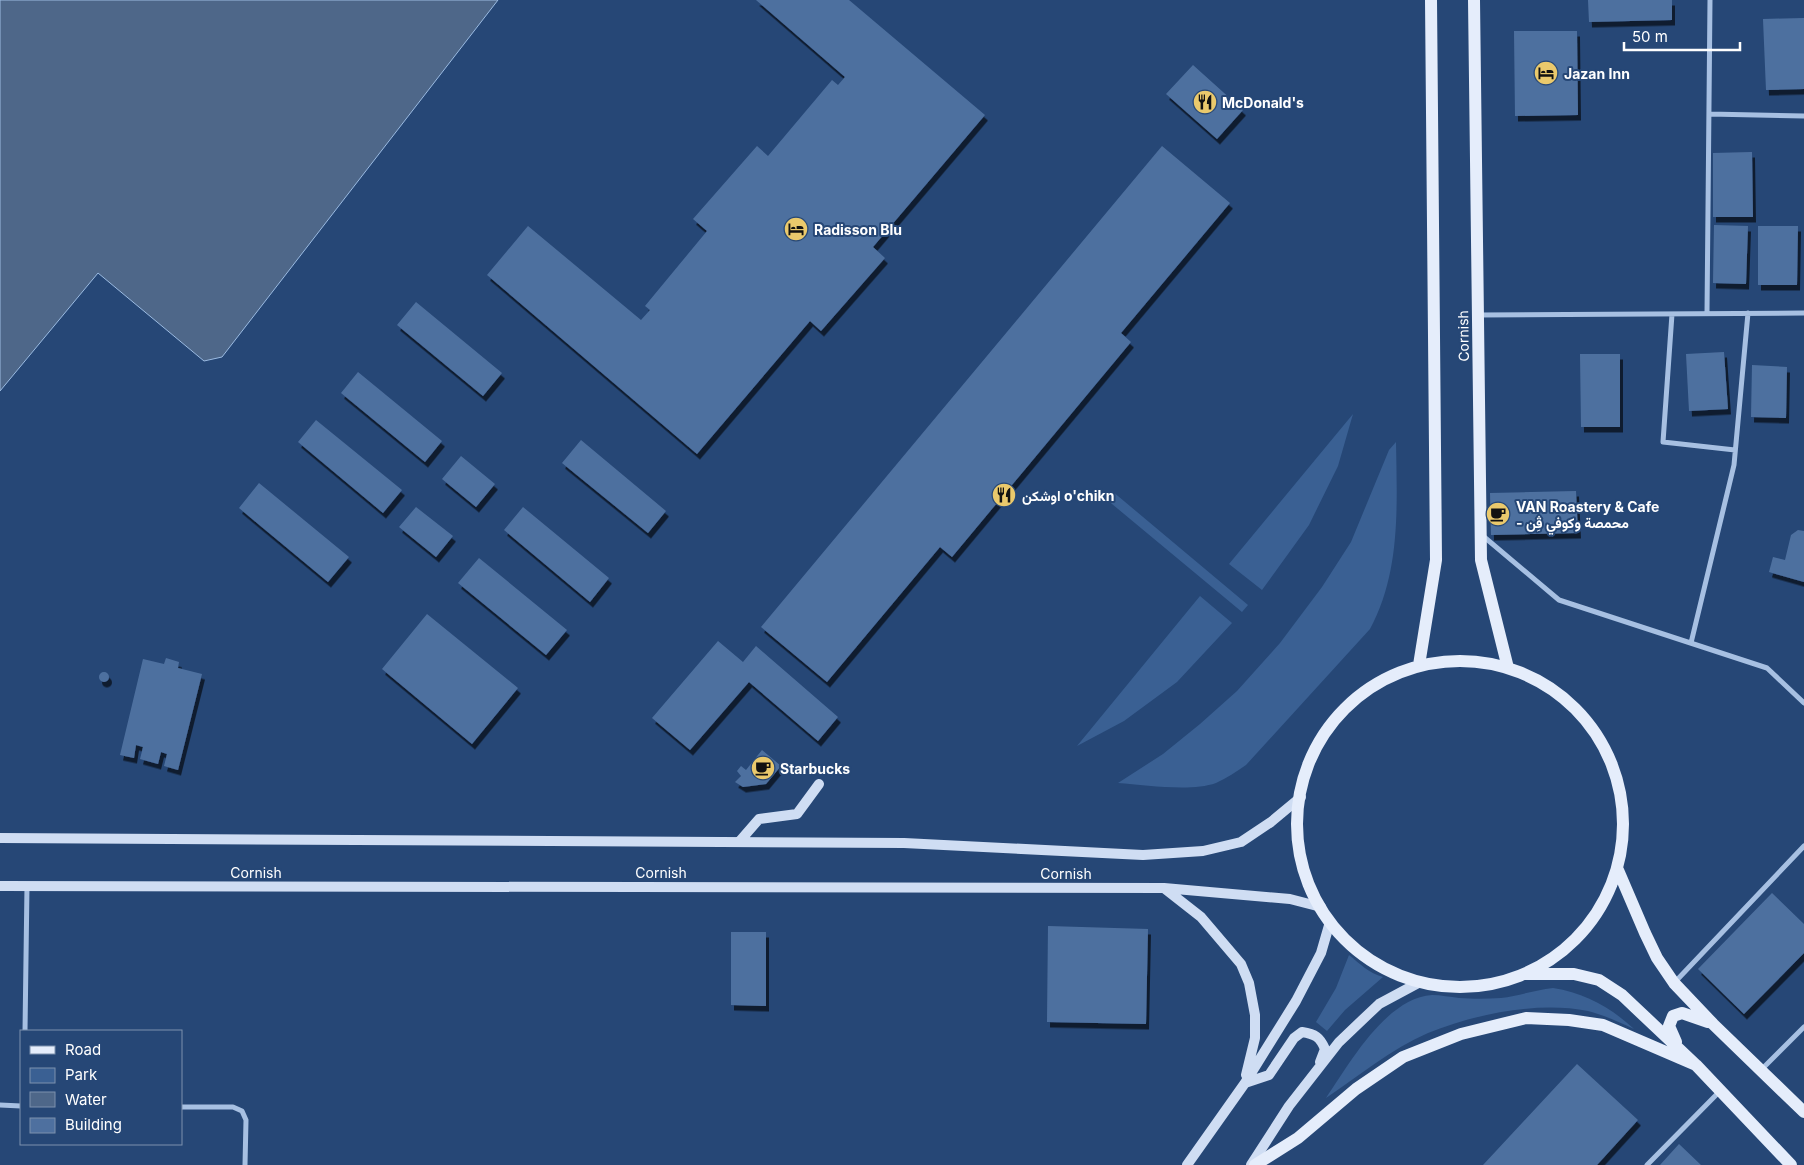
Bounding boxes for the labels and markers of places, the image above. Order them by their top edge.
hotel icon: Jazan Inn [1533,60,1559,86]
place label: Jazan Inn [1564,65,1630,82]
restaurant icon: McDonald's [1192,89,1218,115]
place label: McDonald's [1222,94,1304,111]
hotel icon: Radisson Blu [783,216,809,242]
place label: Radisson Blu [814,221,902,238]
restaurant icon: اوشكن o'chikn [991,482,1017,508]
place label: اوشكن o'chikn [1022,487,1114,505]
place label: VAN Roastery & Cafe - محمصة وكوفي ڤِن [1516,498,1659,535]
cafe icon: VAN Roastery & Cafe - محمصة وكوفي ڤِن [1485,501,1511,527]
cafe icon: Starbucks [750,755,776,781]
place label: Starbucks [780,760,850,777]

